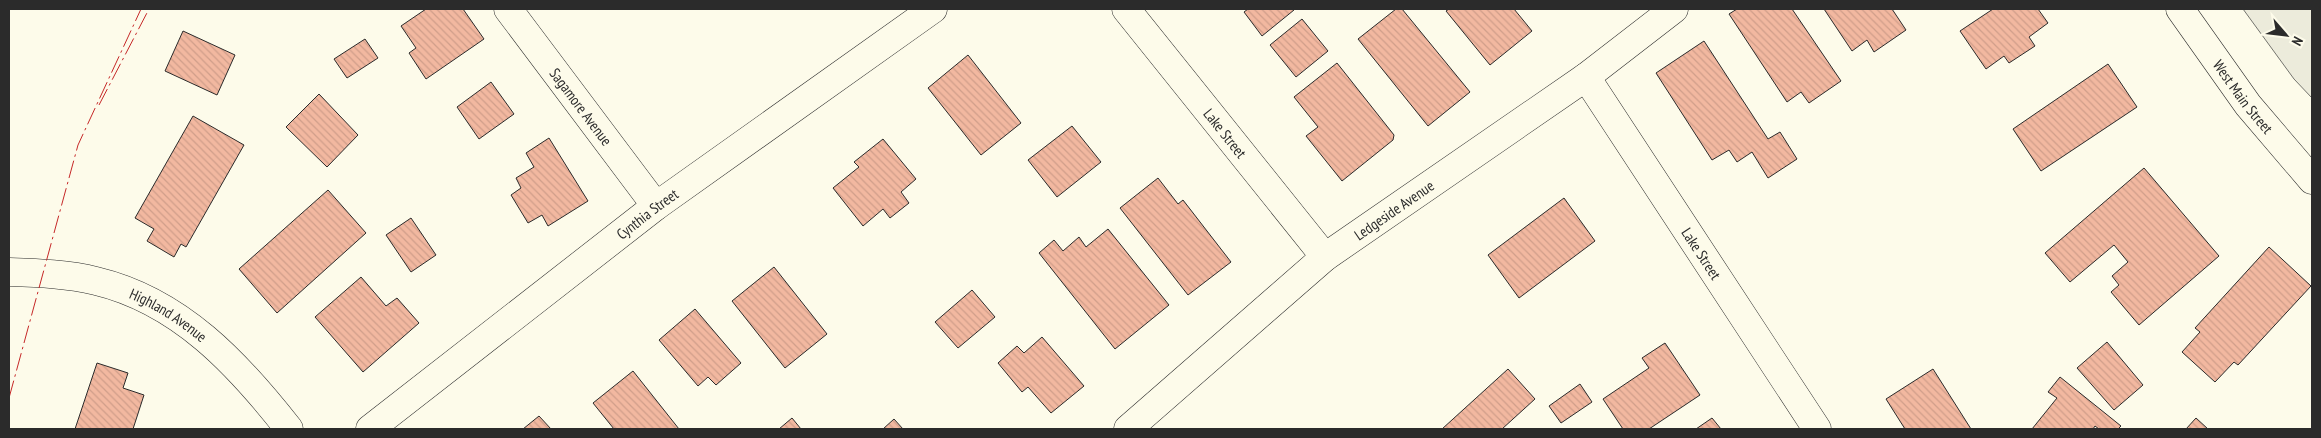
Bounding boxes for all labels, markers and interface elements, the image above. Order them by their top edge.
north arrow [2261,10,2311,60]
text: N [2288,34,2307,49]
street label: West Main Street [2209,56,2277,137]
street label: Sagamore Avenue [546,64,617,149]
street label: Lake Street [1200,104,1251,162]
street label: Ledgeside Avenue [1350,175,1437,244]
street label: Cynthia Street [612,184,682,243]
street label: Lake Street [1678,224,1726,283]
street label: Highland Avenue [127,283,211,346]

